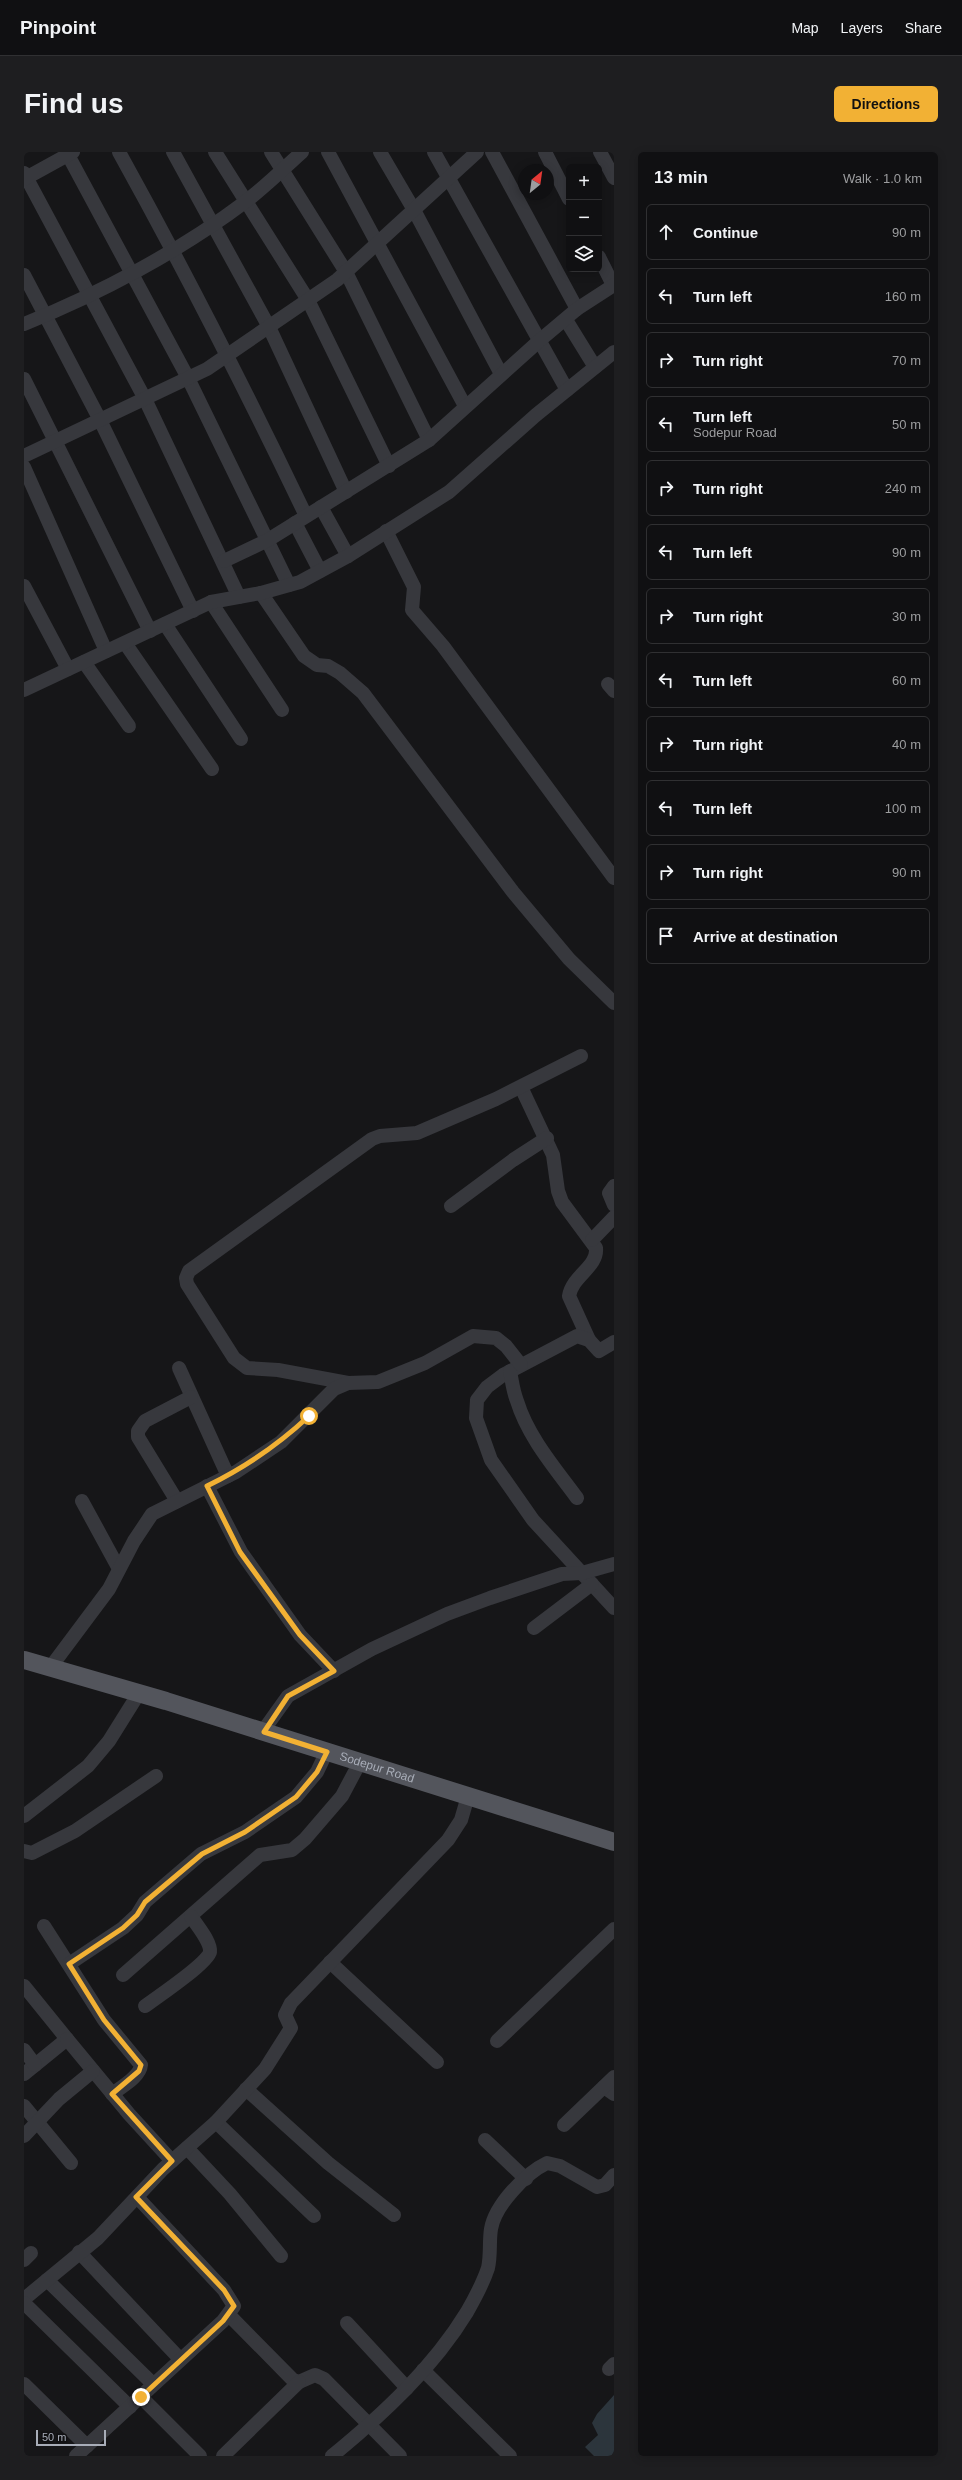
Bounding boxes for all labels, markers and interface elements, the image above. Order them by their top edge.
text: Pinpoint [20,17,96,38]
text: Map [791,20,819,36]
text: Layers [841,20,883,36]
text: Share [905,20,942,36]
button: Directions [834,86,938,122]
text: Find us [24,88,124,119]
north arrow [518,164,554,200]
map controls [566,164,602,272]
button: + [566,164,602,200]
text: 13 min [654,168,708,187]
text: Walk · 1.0 km [843,171,922,186]
button: − [566,200,602,236]
icon: ahead [655,221,677,243]
text: Continue [693,224,758,241]
text: 90 m [892,225,921,240]
button: layers [566,236,602,272]
icon: left [655,285,677,307]
text: Turn left [693,288,752,305]
text: 160 m [885,289,921,304]
icon: right [655,349,677,371]
text: Turn right [693,352,763,369]
text: 70 m [892,353,921,368]
text: Turn left [693,408,752,425]
icon: left [655,413,677,435]
text: 50 m [892,417,921,432]
text: Sodepur Road [693,425,777,440]
icon: right [655,477,677,499]
text: Turn right [693,480,763,497]
text: 240 m [885,481,921,496]
icon: left [655,541,677,563]
text: Turn left [693,544,752,561]
text: 90 m [892,545,921,560]
icon: right [655,605,677,627]
text: Turn right [693,608,763,625]
text: 30 m [892,609,921,624]
icon: left [655,669,677,691]
text: Turn left [693,672,752,689]
text: 60 m [892,673,921,688]
icon: right [655,733,677,755]
text: Turn right [693,736,763,753]
text: 40 m [892,737,921,752]
icon: left [655,797,677,819]
text: Turn left [693,800,752,817]
text: 100 m [885,801,921,816]
icon: right [655,861,677,883]
text: Turn right [693,864,763,881]
text: 90 m [892,865,921,880]
icon: arrive [655,925,677,947]
text: Arrive at destination [693,928,838,945]
route start [300,1407,318,1425]
street label: Sodepur Road [338,1749,416,1786]
route end [132,2388,150,2406]
scale bar [36,2428,106,2447]
text: 50 m [42,2431,66,2443]

